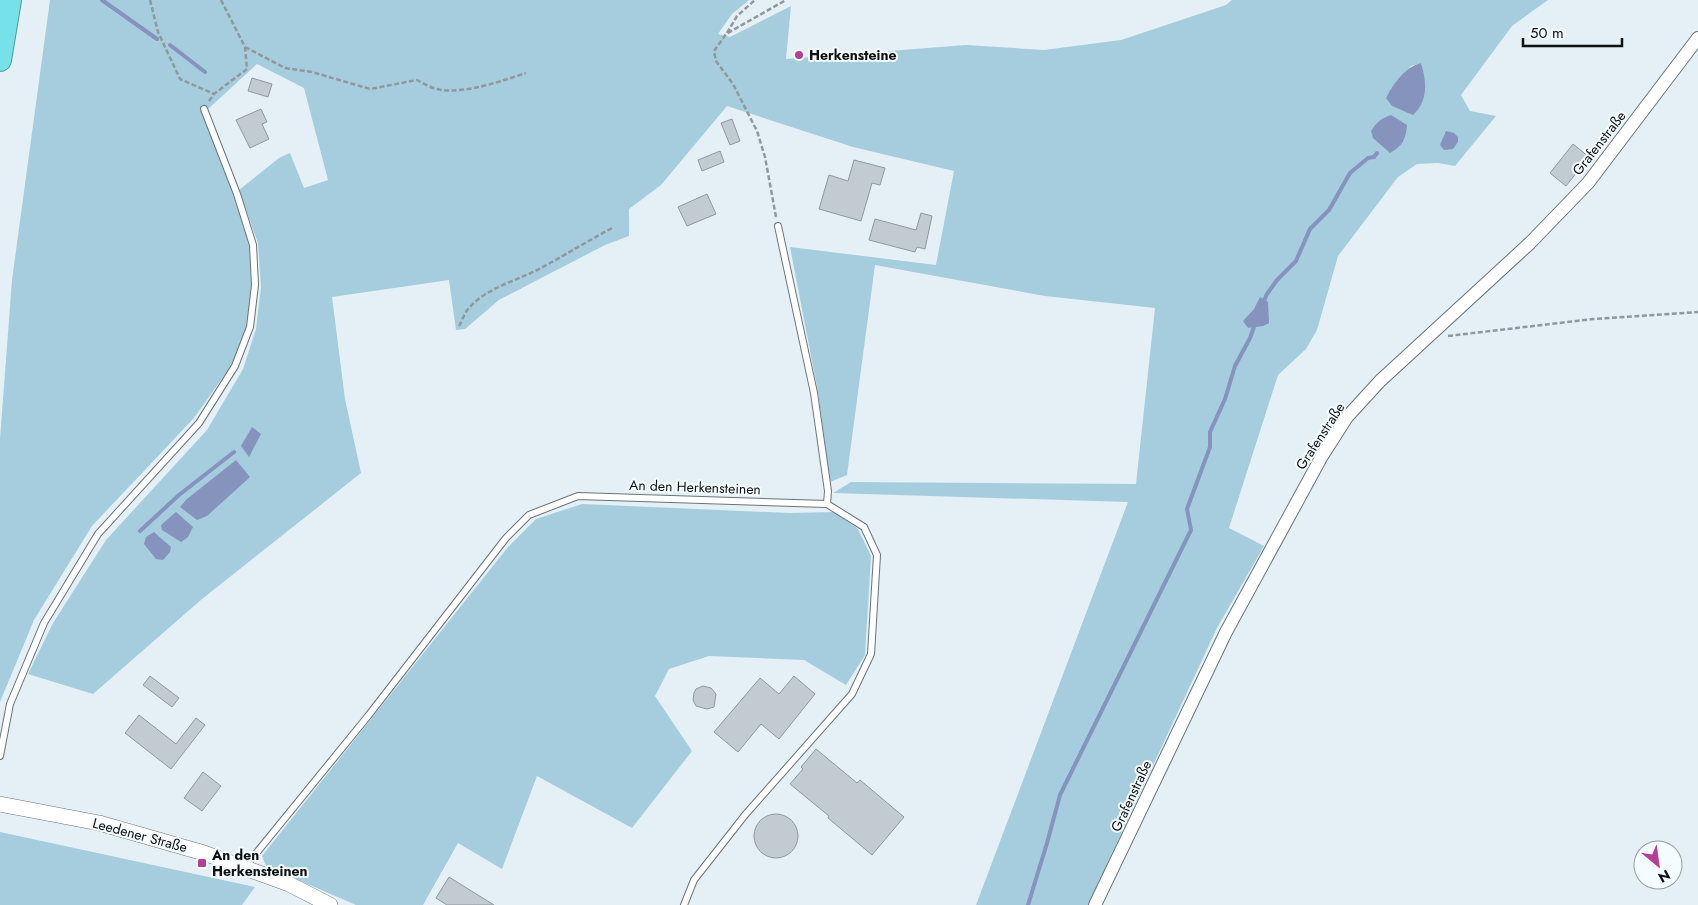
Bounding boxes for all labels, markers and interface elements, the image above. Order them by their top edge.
scale bar [1523,15,1622,47]
text: 50 m [1530,22,1564,44]
place label: Herkensteine [809,45,897,65]
marker: Herkensteine [793,49,805,61]
street label: Grafenstraße [1568,107,1630,179]
street label: Grafenstraße [1291,398,1349,474]
street label: An den Herkensteinen [629,475,761,499]
street label: Grafenstraße [1106,757,1156,835]
street label: Leedener Straße [90,813,190,857]
north arrow [1633,840,1683,890]
place label: An den Herkensteinen [211,845,308,881]
marker: An den Herkensteinen [196,857,208,869]
text: N [1655,865,1674,888]

